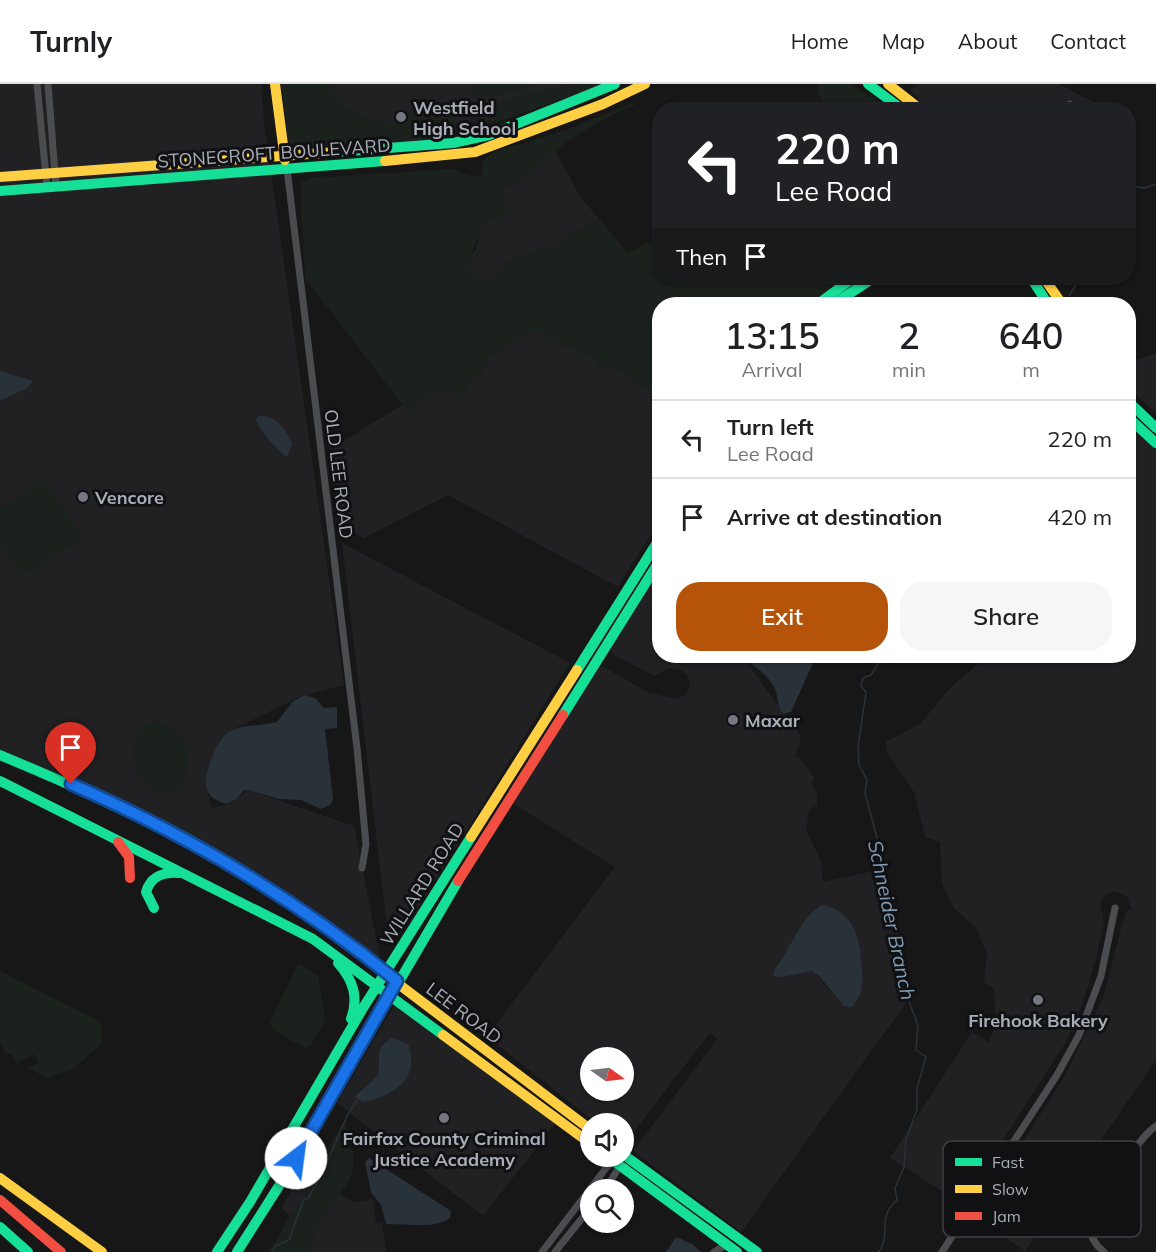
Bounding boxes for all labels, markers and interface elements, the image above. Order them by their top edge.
text: Turnly [30,24,112,59]
text: Home [791,28,849,54]
text: Map [882,28,925,54]
text: About [958,28,1017,54]
text: Contact [1050,28,1126,54]
place label: Westfield High School [413,96,516,140]
marker: Westfield High School [394,110,408,124]
text: 220 m [775,122,900,175]
icon: left [676,126,754,204]
street label: STONECROFT BOULEVARD [157,133,391,173]
text: Lee Road [775,174,892,208]
icon: arrive [739,240,772,273]
text: Then [676,243,727,271]
text: 13:15 [725,313,819,358]
text: 2 [898,313,920,358]
text: 640 [999,313,1063,358]
text: Arrival [741,357,803,382]
text: min [892,357,926,382]
text: m [1022,357,1040,382]
street label: OLD LEE ROAD [320,408,358,540]
text: Turn left [727,413,814,441]
icon: left [676,423,709,456]
text: 220 m [1047,425,1112,453]
text: Lee Road [727,441,814,466]
place label: Vencore [94,486,164,509]
marker: Vencore [76,490,90,504]
icon: arrive [676,501,709,534]
text: Arrive at destination [727,503,942,531]
text: 420 m [1047,503,1112,531]
button: Exit [676,582,888,651]
button: Share [900,582,1112,651]
place label: Maxar [745,709,801,732]
marker: Maxar [726,713,740,727]
pin [45,722,96,784]
icon: arrive [54,731,87,764]
street label: WILLARD ROAD [375,818,469,950]
water label: Schneider Branch [863,838,921,1002]
street label: LEE ROAD [422,977,506,1049]
marker: Firehook Bakery [1031,993,1045,1007]
place label: Firehook Bakery [968,1009,1108,1032]
north arrow [580,1047,634,1101]
map controls [580,1047,634,1233]
marker: Fairfax County Criminal Justice Academy [437,1111,451,1125]
button: sound [580,1113,634,1167]
position arrow [264,1126,328,1190]
place label: Fairfax County Criminal Justice Academy [342,1127,546,1171]
legend [943,1141,1141,1237]
text: Fast [992,1152,1024,1172]
button: search [580,1179,634,1233]
text: Slow [992,1179,1029,1199]
text: Jam [992,1206,1021,1226]

